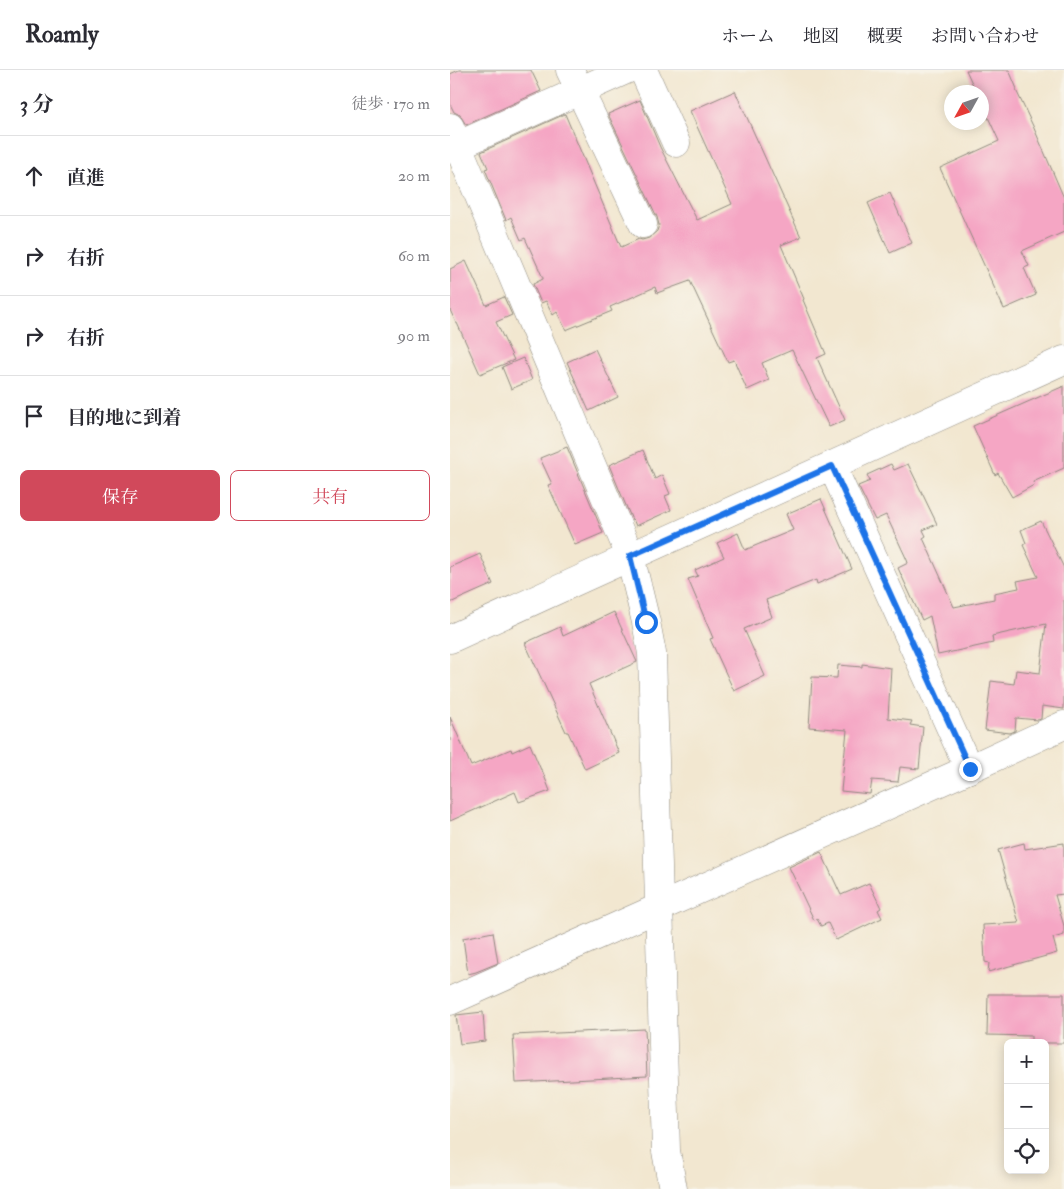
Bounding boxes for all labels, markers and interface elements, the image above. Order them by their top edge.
text: Roamly [25,19,99,50]
text: ホーム [721,25,775,48]
text: 地図 [803,25,839,48]
text: 概要 [867,25,903,48]
text: お問い合わせ [931,25,1039,48]
north arrow [944,85,989,130]
text: 3 分 [20,91,53,118]
text: 徒歩 · 170 m [351,94,430,114]
icon: ahead [20,162,48,190]
text: 直進 [67,166,105,190]
text: 20 m [398,166,430,186]
icon: right [20,242,48,270]
text: 右折 [67,246,105,270]
text: 60 m [398,246,430,266]
icon: right [20,322,48,350]
text: 右折 [67,326,105,350]
text: 90 m [398,326,430,346]
icon: arrive [20,402,48,430]
text: 目的地に到着 [67,406,181,430]
button: 保存 [20,470,220,521]
button: 共有 [230,470,430,521]
route start [635,611,658,634]
route end [959,758,982,781]
map controls [1004,1039,1049,1174]
button: + [1004,1039,1049,1084]
button: − [1004,1084,1049,1129]
button: locate [1004,1129,1049,1174]

